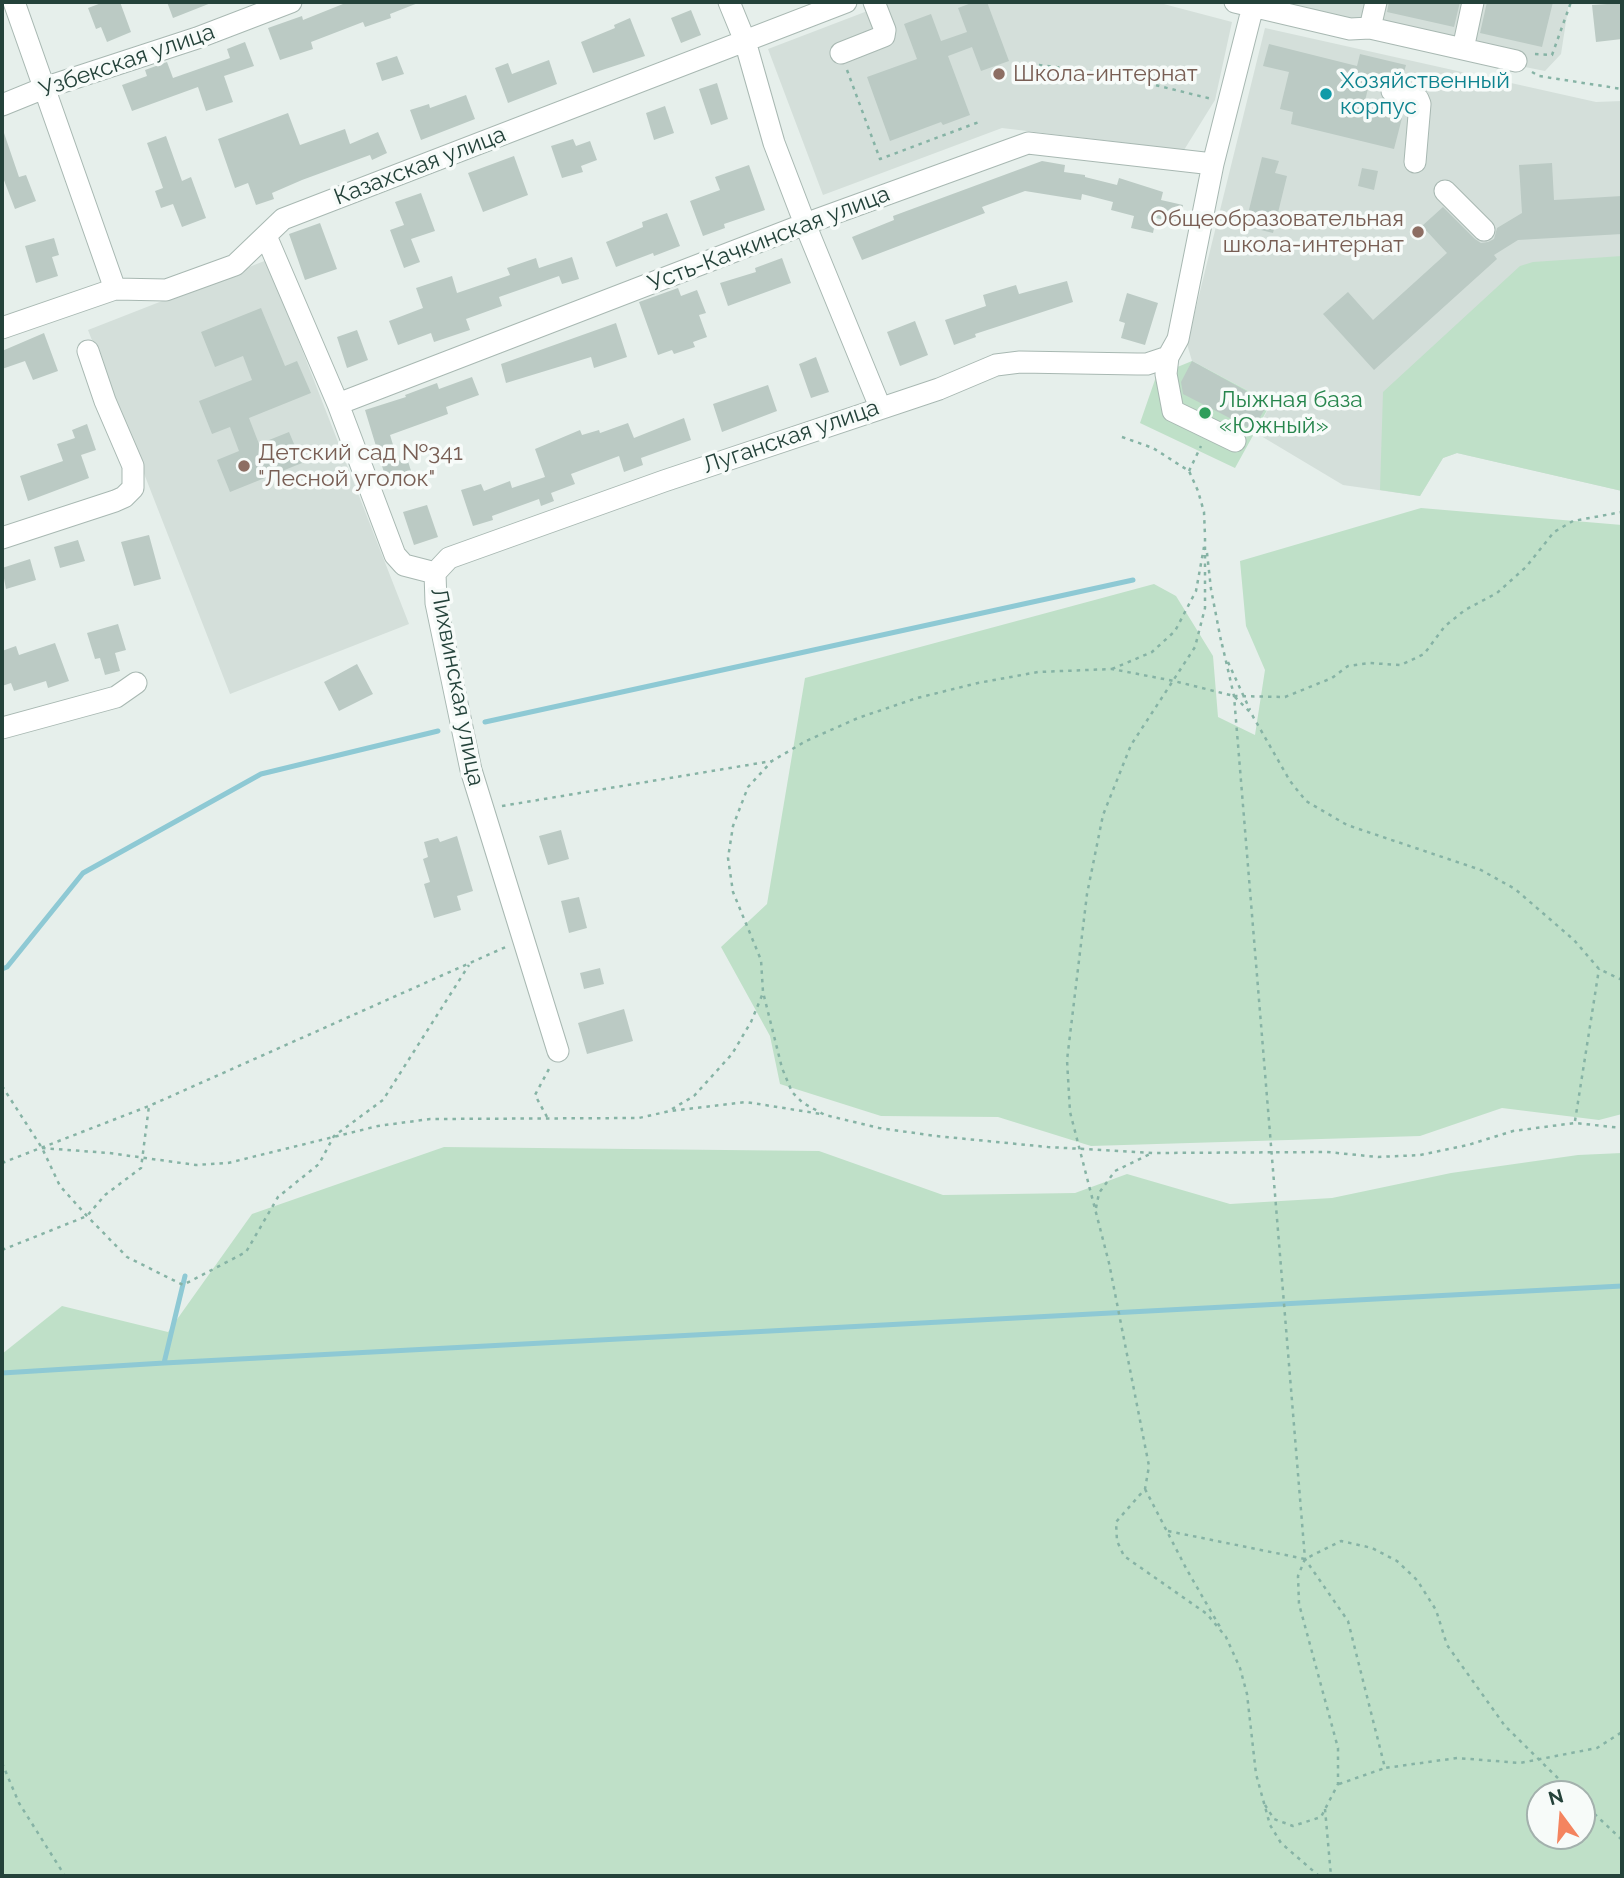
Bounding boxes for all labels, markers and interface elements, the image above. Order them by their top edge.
street label: Узбекская улица [36,18,218,104]
place label: Школа-интернат [1013,60,1198,88]
marker: Школа-интернат [991,66,1007,82]
place label: Хозяйственный корпус [1340,67,1510,121]
marker: Хозяйственный корпус [1318,86,1334,102]
street label: Казахская улица [330,121,510,211]
street label: Усть-Качкинская улица [644,180,894,298]
place label: Общеобразовательная школа-интернат [1150,205,1404,259]
marker: Общеобразовательная школа-интернат [1410,224,1426,240]
place label: Лыжная база «Южный» [1219,386,1363,440]
street label: Луганская улица [699,394,883,480]
marker: Лыжная база «Южный» [1197,405,1213,421]
place label: Детский сад №341 "Лесной уголок" [258,439,463,493]
marker: Детский сад №341 "Лесной уголок" [236,458,252,474]
street label: Лихвинская улица [424,586,490,788]
north arrow [1526,1780,1596,1850]
text: N [1546,1784,1566,1809]

